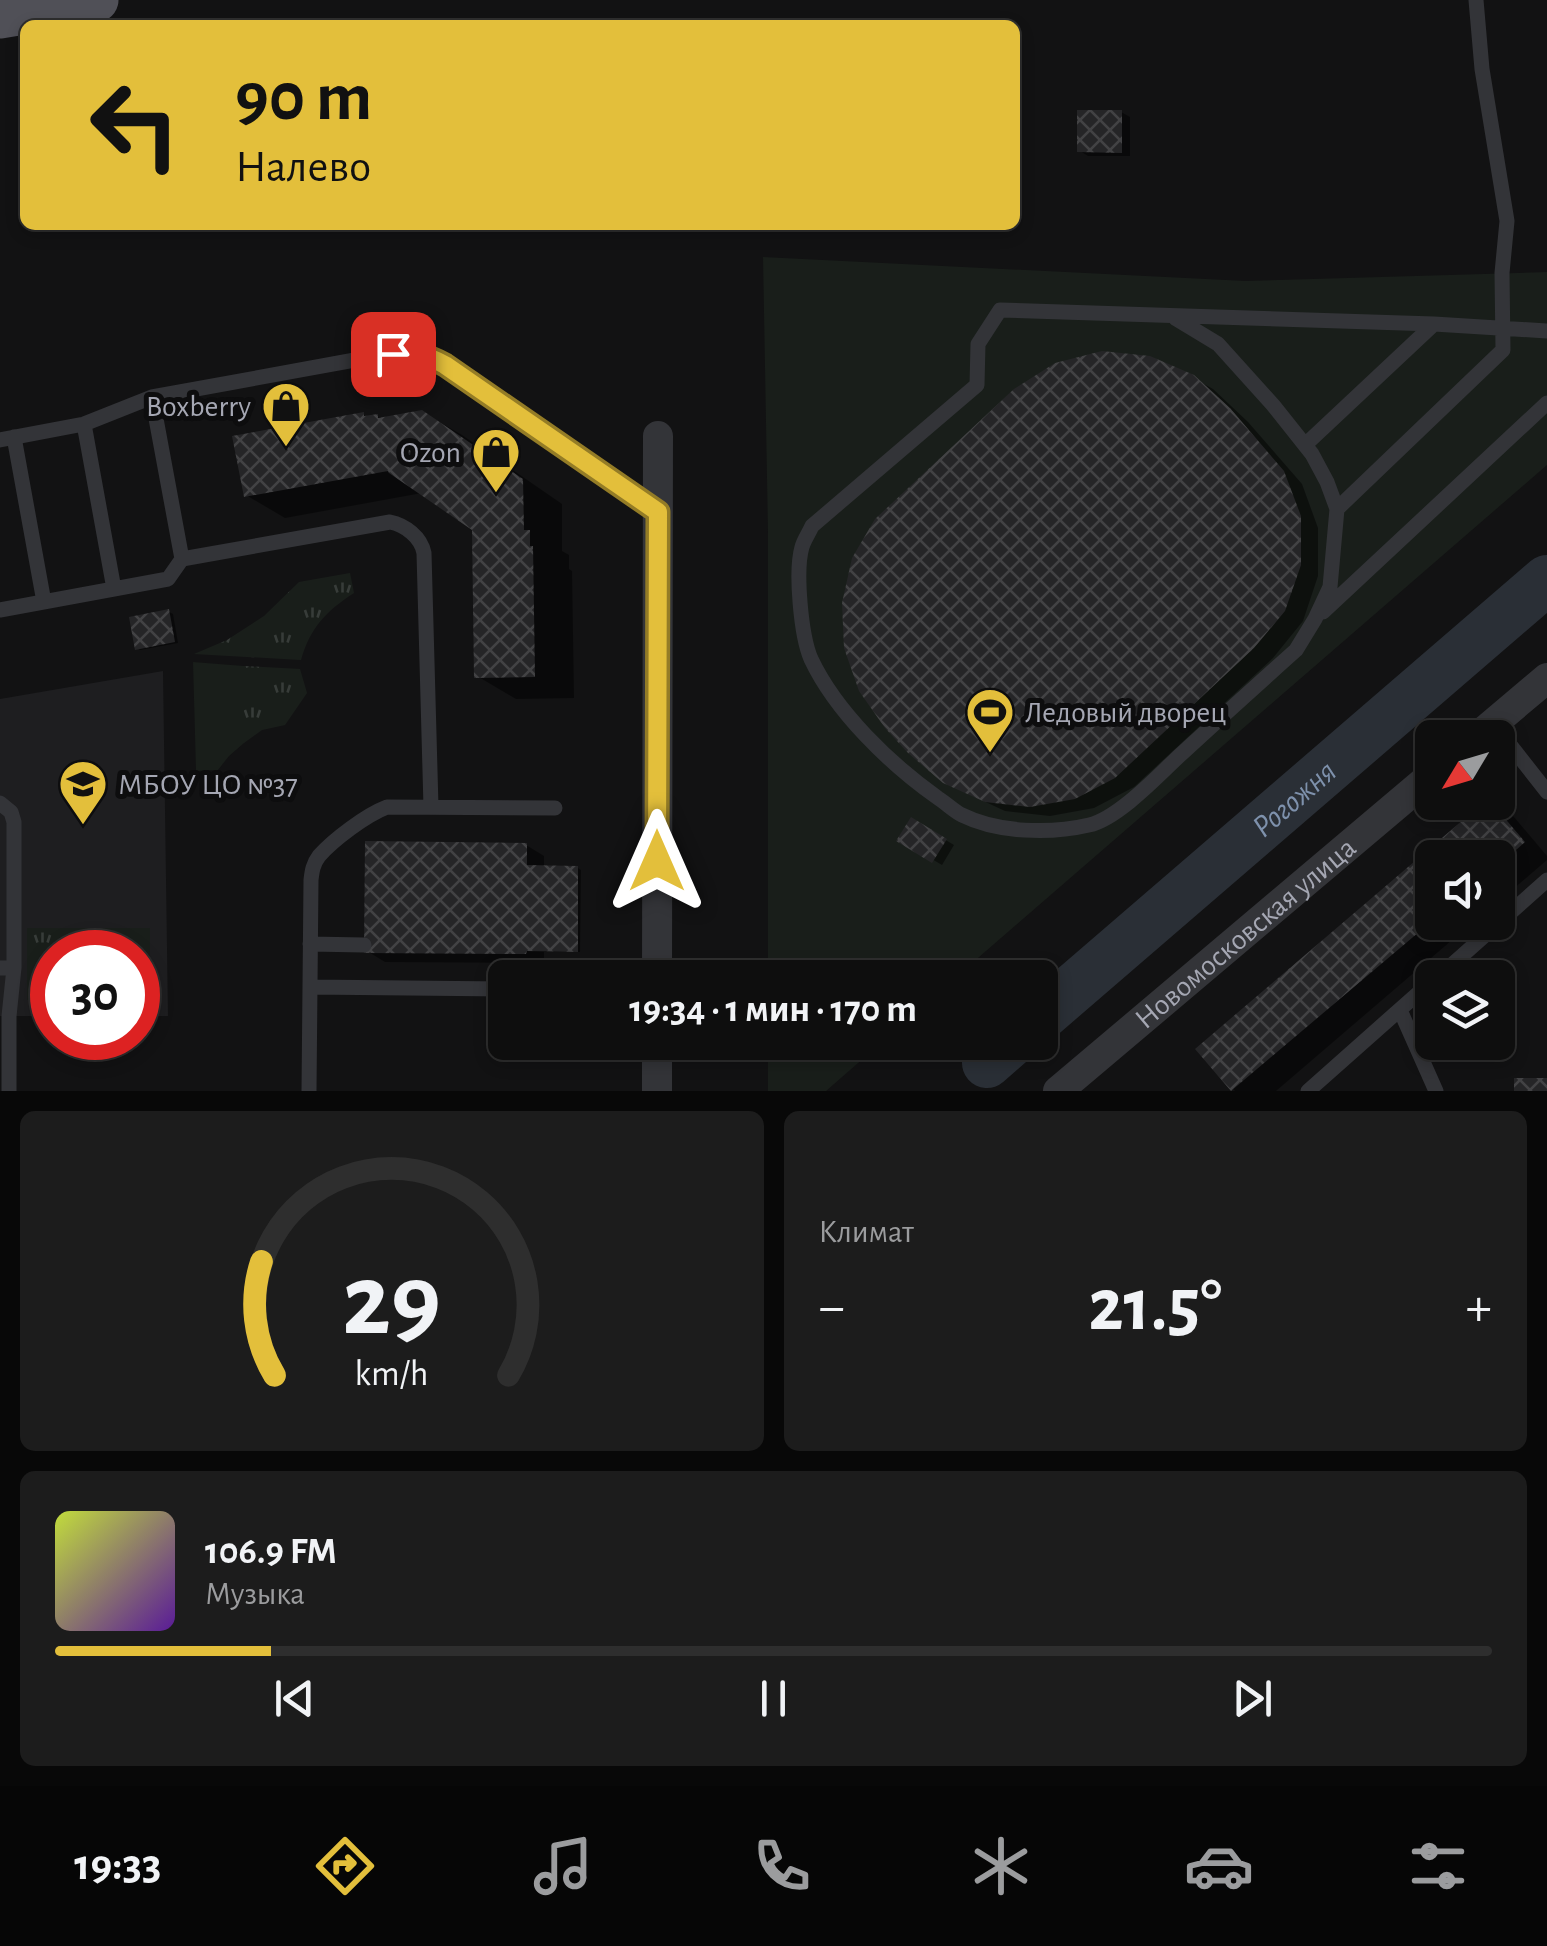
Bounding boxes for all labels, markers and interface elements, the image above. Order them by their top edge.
icon: left [70,60,200,190]
text: 90 m [235,63,372,133]
text: Налево [235,145,371,190]
pin [351,312,436,397]
icon: arrive [366,327,421,382]
shop icon: Boxberry [260,380,312,448]
place label: Boxberry [146,392,251,422]
shop icon: Ozon [470,426,522,494]
place label: Ozon [400,438,461,468]
sports icon: Ледовый дворец [964,686,1016,754]
place label: Ледовый дворец [1025,698,1227,728]
north arrow [1415,720,1515,820]
map controls [1415,720,1515,1060]
water label: Рогожня [1247,755,1342,843]
school or university icon: МБОУ ЦО №37 [57,758,109,826]
place label: МБОУ ЦО №37 [118,770,298,800]
position arrow [605,809,709,913]
street label: Новомосковская улица [1130,832,1362,1035]
button: sound [1415,840,1515,940]
speed limit sign: 30 [30,930,160,1060]
button: layers [1415,960,1515,1060]
text: 19:34 · 1 мин · 170 m [629,991,917,1029]
text: Климат [819,1216,914,1248]
text: 29 [342,1250,441,1354]
text: 21.5° [1088,1269,1222,1344]
text: − [819,1280,845,1335]
text: + [1466,1280,1492,1335]
text: km/h [355,1356,429,1392]
text: 106.9 FM [205,1533,337,1571]
text: Музыка [205,1578,305,1610]
icon: previous [267,1671,322,1726]
icon: pause [746,1671,801,1726]
icon: next [1225,1671,1280,1726]
icon: directions [310,1831,380,1901]
icon: music [528,1831,598,1901]
icon: phone [747,1831,817,1901]
icon: climate [966,1831,1036,1901]
icon: car [1184,1831,1254,1901]
icon: filters [1403,1831,1473,1901]
text: 19:33 [74,1843,161,1888]

